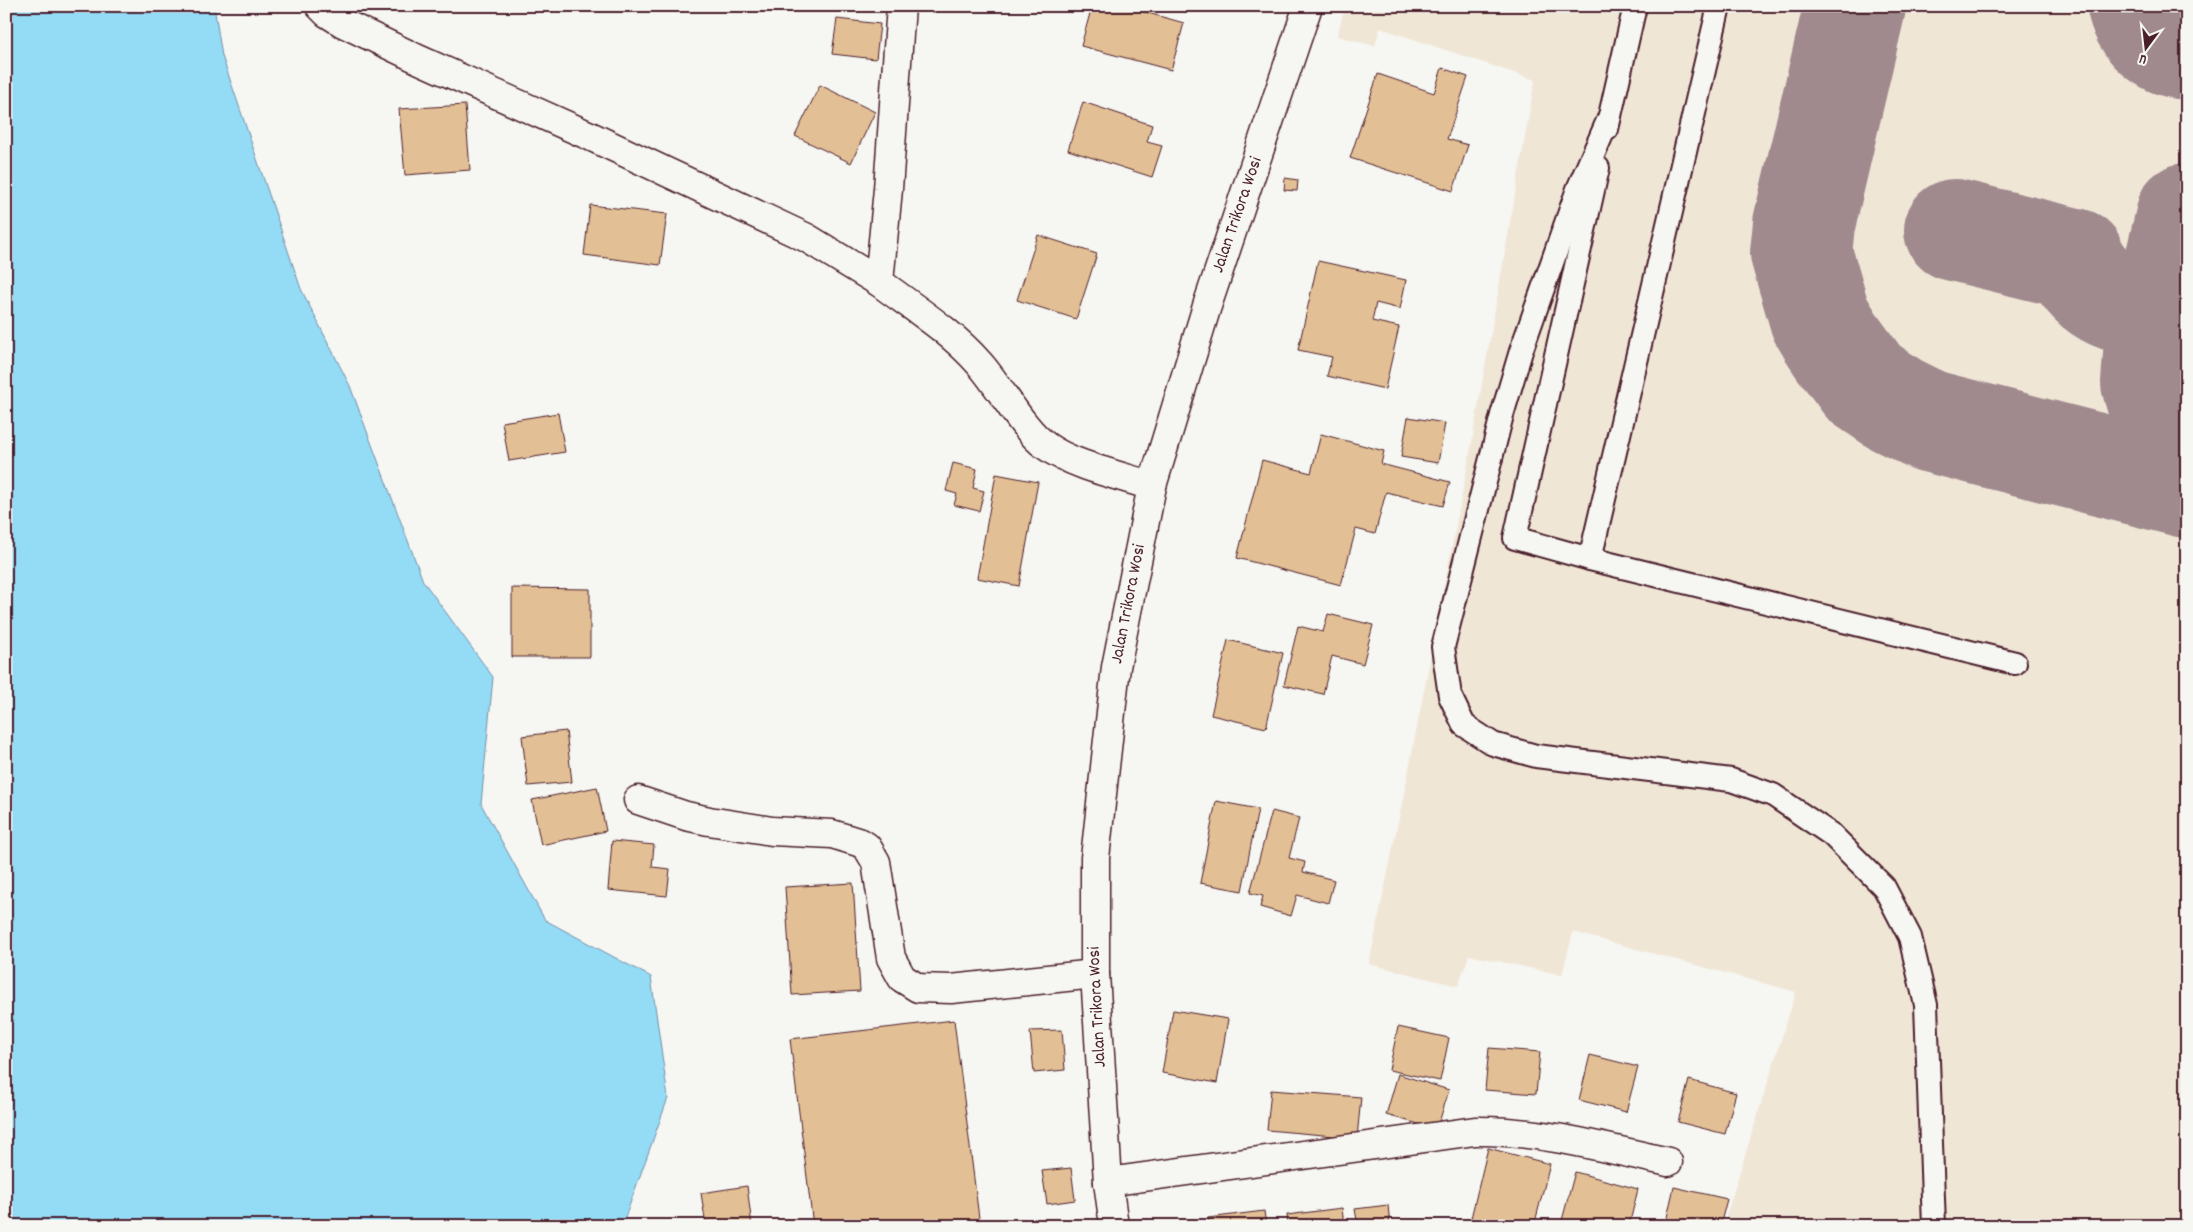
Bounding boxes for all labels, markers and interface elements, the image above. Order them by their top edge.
north arrow [2120,22,2170,72]
text: U [2137,48,2149,69]
street label: Jalan Trikora Wosi [1206,154,1270,276]
street label: Jalan Trikora Wosi [1105,542,1153,666]
street label: Jalan Trikora Wosi [1082,946,1114,1068]

